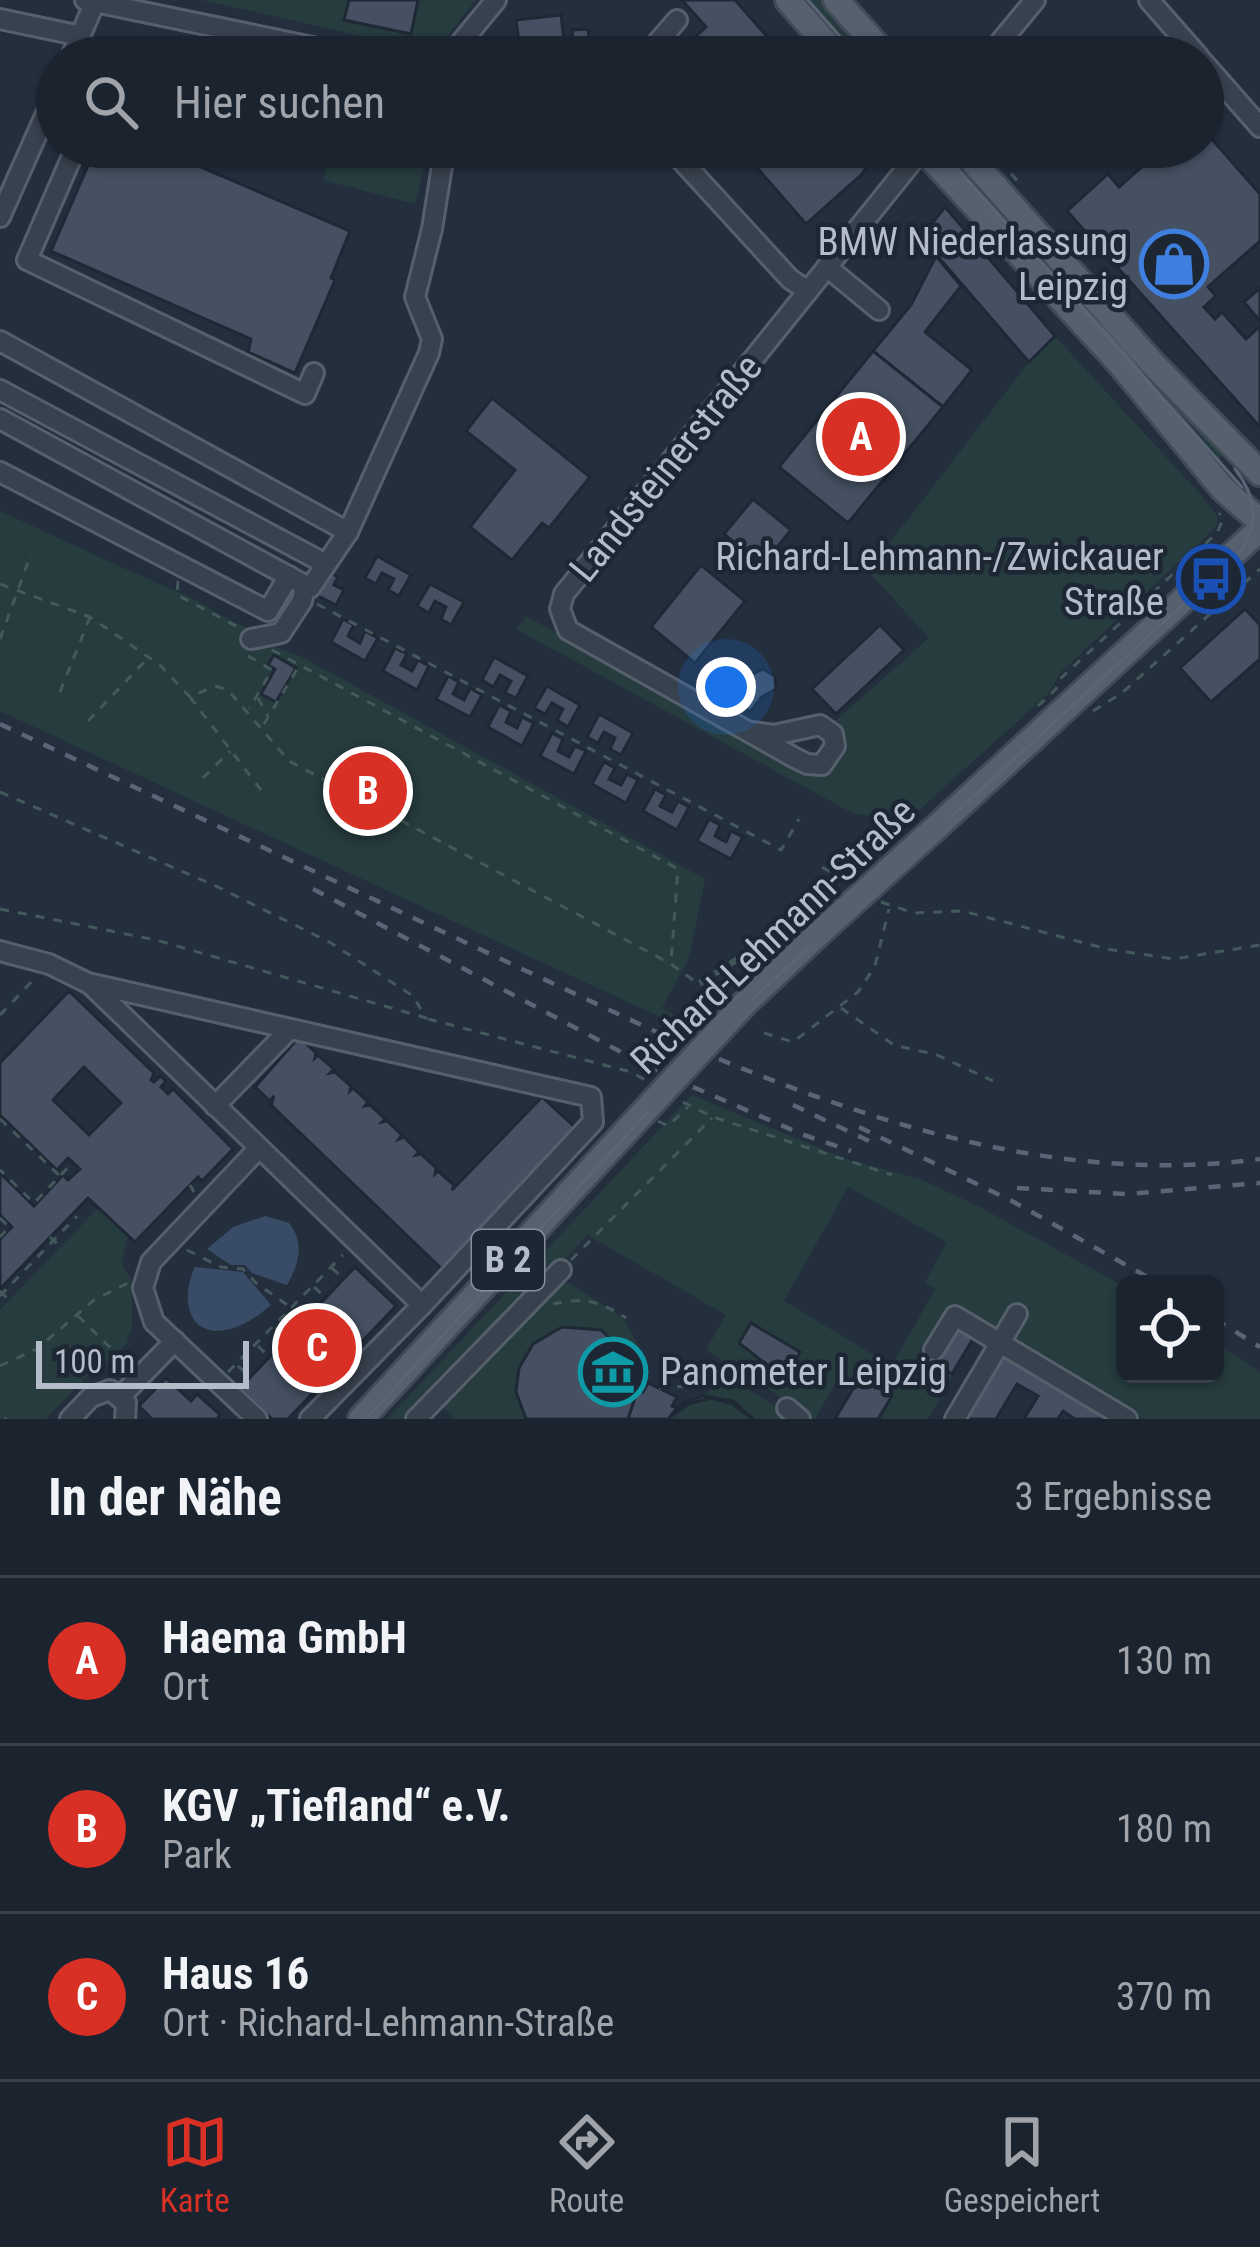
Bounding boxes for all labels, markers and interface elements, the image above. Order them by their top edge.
search box [36,36,1224,168]
icon: search [78,69,144,135]
text: Hier suchen [174,76,385,129]
place label: BMW Niederlassung Leipzig [818,219,1128,310]
shop icon: BMW Niederlassung Leipzig [1139,229,1209,299]
street label: Landsteinerstraße [560,345,772,591]
pin: A [822,392,900,482]
place label: Richard-Lehmann-/Zwickauer Straße [715,534,1164,625]
bus stop icon: Richard-Lehmann-/Zwickauer Straße [1176,544,1246,614]
your location [696,657,756,717]
pin: B [329,746,407,836]
street label: Richard-Lehmann-Straße [621,788,925,1084]
road number: B 2 [472,1230,544,1290]
map controls [1116,1275,1224,1383]
button: locate [1116,1275,1224,1383]
pin: C [278,1303,356,1393]
scale bar [36,1335,249,1388]
museum icon: Panometer Leipzig [578,1337,648,1407]
text: 100 m [54,1342,135,1381]
place label: Panometer Leipzig [660,1349,947,1395]
text: In der Nähe [48,1468,282,1527]
text: 3 Ergebnisse [1014,1474,1212,1520]
text: Haema GmbH [162,1611,407,1664]
text: A [75,1638,99,1684]
text: 130 m [1116,1638,1212,1684]
text: Ort [162,1664,210,1710]
text: KGV „Tiefland“ e.V. [162,1779,511,1832]
text: B [76,1806,98,1852]
text: 180 m [1116,1806,1212,1852]
text: Park [162,1832,232,1878]
text: Haus 16 [162,1947,309,2000]
text: C [76,1974,98,2020]
text: 370 m [1116,1974,1212,2020]
text: Ort · Richard-Lehmann-Straße [162,2000,614,2046]
tab: Karte [160,2109,230,2220]
tab: Route [549,2109,624,2220]
tab: Gespeichert [944,2109,1100,2220]

